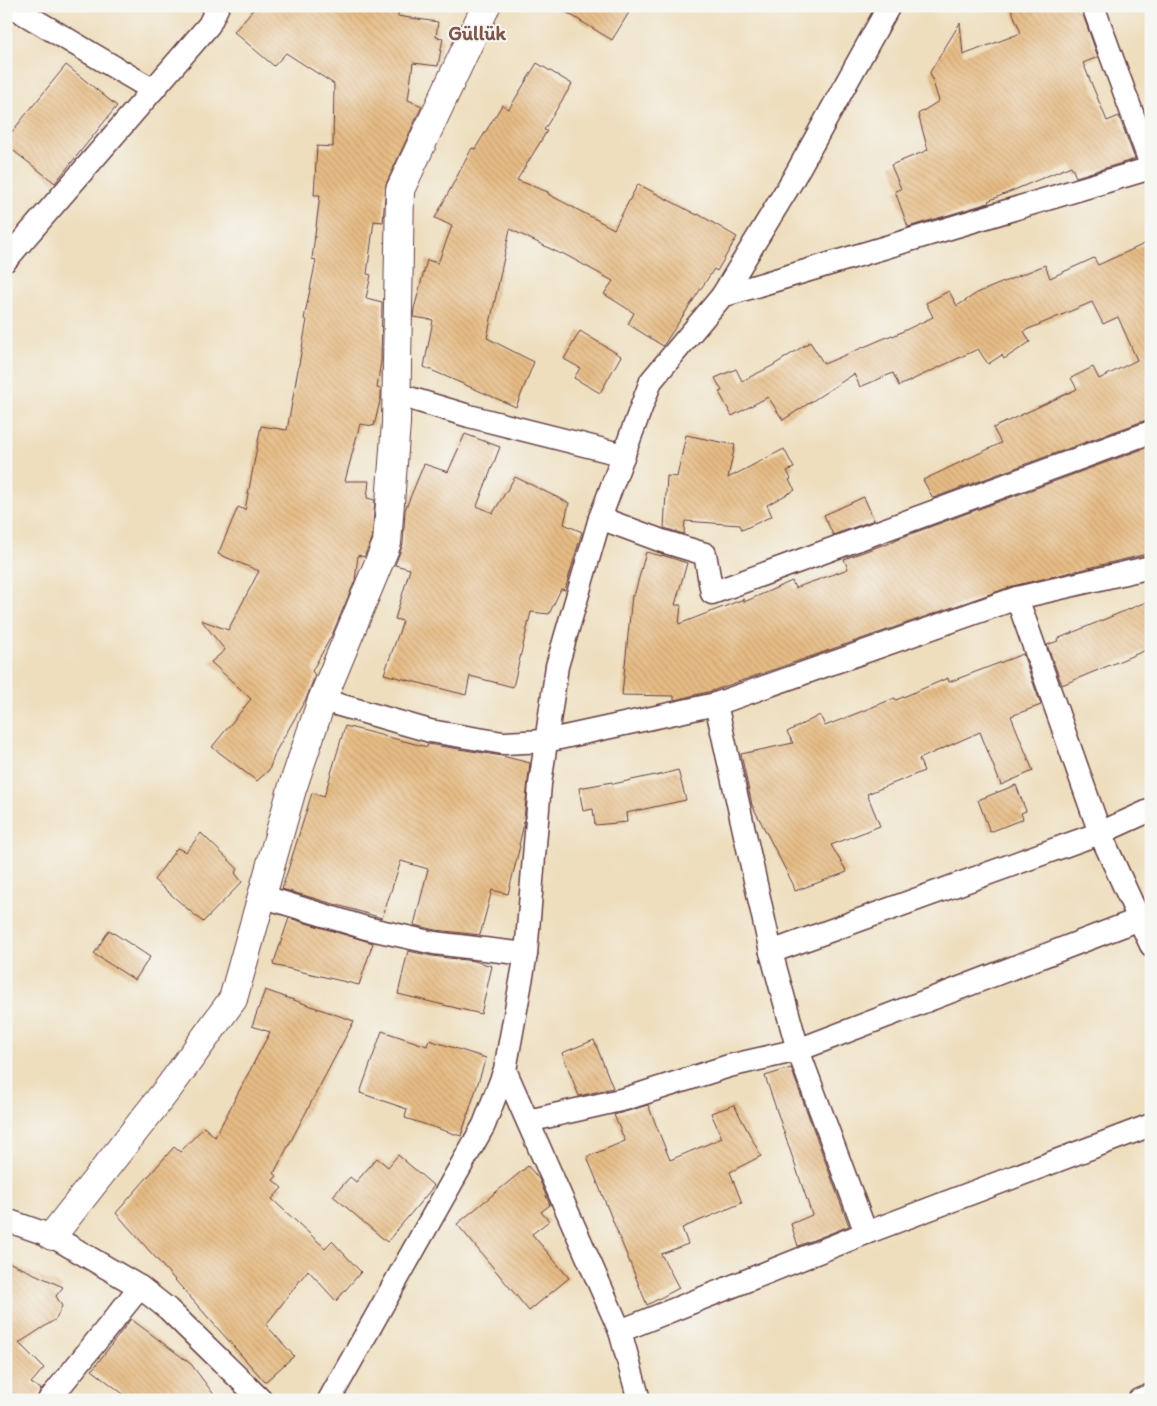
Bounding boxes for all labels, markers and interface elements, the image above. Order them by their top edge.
district label: Güllük [448,21,506,45]

